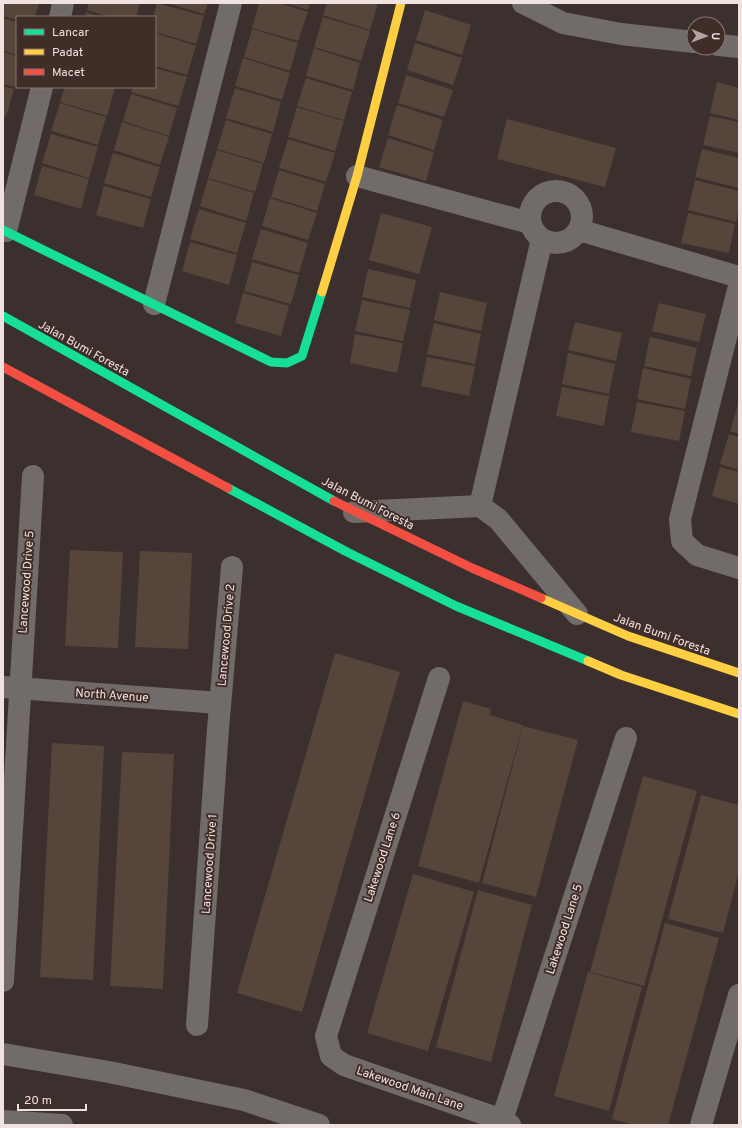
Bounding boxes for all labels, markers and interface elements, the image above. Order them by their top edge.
legend [16,16,156,88]
north arrow [686,16,726,56]
text: Lancar [52,25,89,41]
text: U [708,32,722,40]
text: Padat [52,45,83,61]
text: Macet [52,65,85,81]
street label: Jalan Bumi Foresta [35,317,132,381]
street label: Jalan Bumi Foresta [318,474,417,534]
street label: Lancewood Drive 5 [15,530,39,634]
street label: Lancewood Drive 2 [215,583,239,687]
street label: Jalan Bumi Foresta [611,610,712,660]
street label: North Avenue [75,685,149,707]
street label: Lakewood Lane 6 [361,810,405,904]
street label: Lancewood Drive 1 [199,814,221,915]
street label: Lakewood Lane 5 [543,882,587,976]
street label: Lakewood Main Lane [354,1063,465,1115]
scale bar [18,1086,86,1112]
text: 20 m [24,1093,52,1109]

